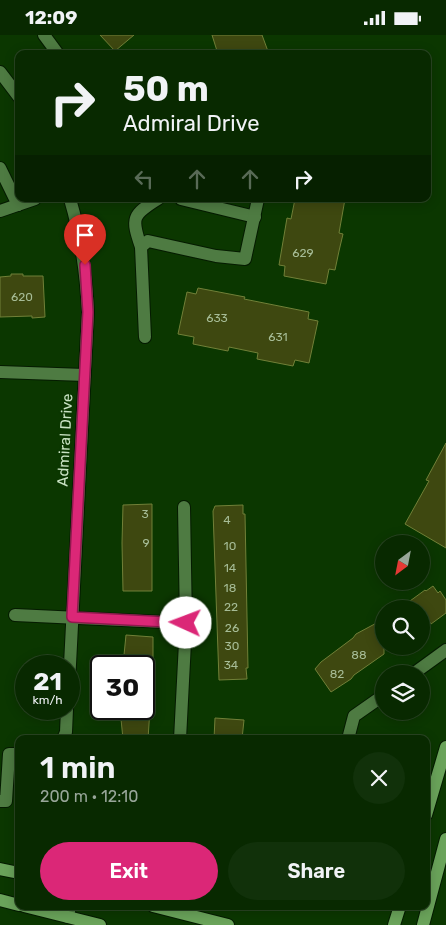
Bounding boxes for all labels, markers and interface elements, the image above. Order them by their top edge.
text: 12:09 [25,6,77,29]
text: 50 m [123,68,209,110]
icon: right [40,70,105,135]
text: Admiral Drive [123,110,260,137]
icon: left [130,165,158,193]
icon: ahead [183,165,211,193]
icon: ahead [236,165,264,193]
icon: right [289,165,317,193]
pin [64,214,106,265]
icon: arrive [71,221,99,249]
house number: 629 [292,246,314,260]
house number: 620 [11,290,33,304]
house number: 633 [206,311,228,325]
house number: 631 [268,330,288,344]
street label: Admiral Drive [54,393,76,487]
house number: 3 [141,507,149,521]
house number: 4 [223,513,231,527]
north arrow [375,535,430,590]
map controls [375,535,430,720]
house number: 9 [142,536,150,550]
house number: 10 [224,539,236,553]
house number: 14 [224,561,237,575]
house number: 18 [224,581,236,595]
position arrow [159,596,211,648]
house number: 22 [224,600,238,614]
button: search [375,600,430,655]
house number: 26 [225,621,239,635]
house number: 30 [225,639,239,653]
house number: 88 [351,648,367,662]
speed limit sign: 30 [90,655,155,720]
house number: 34 [224,658,239,672]
button: layers [375,665,430,720]
text: 21 [33,667,62,696]
house number: 82 [330,667,344,681]
text: km/h [33,693,62,707]
text: 1 min [40,750,115,786]
button: close [353,752,405,804]
text: 200 m · 12:10 [40,787,138,806]
button: Exit [40,842,218,900]
button: Share [228,842,405,900]

